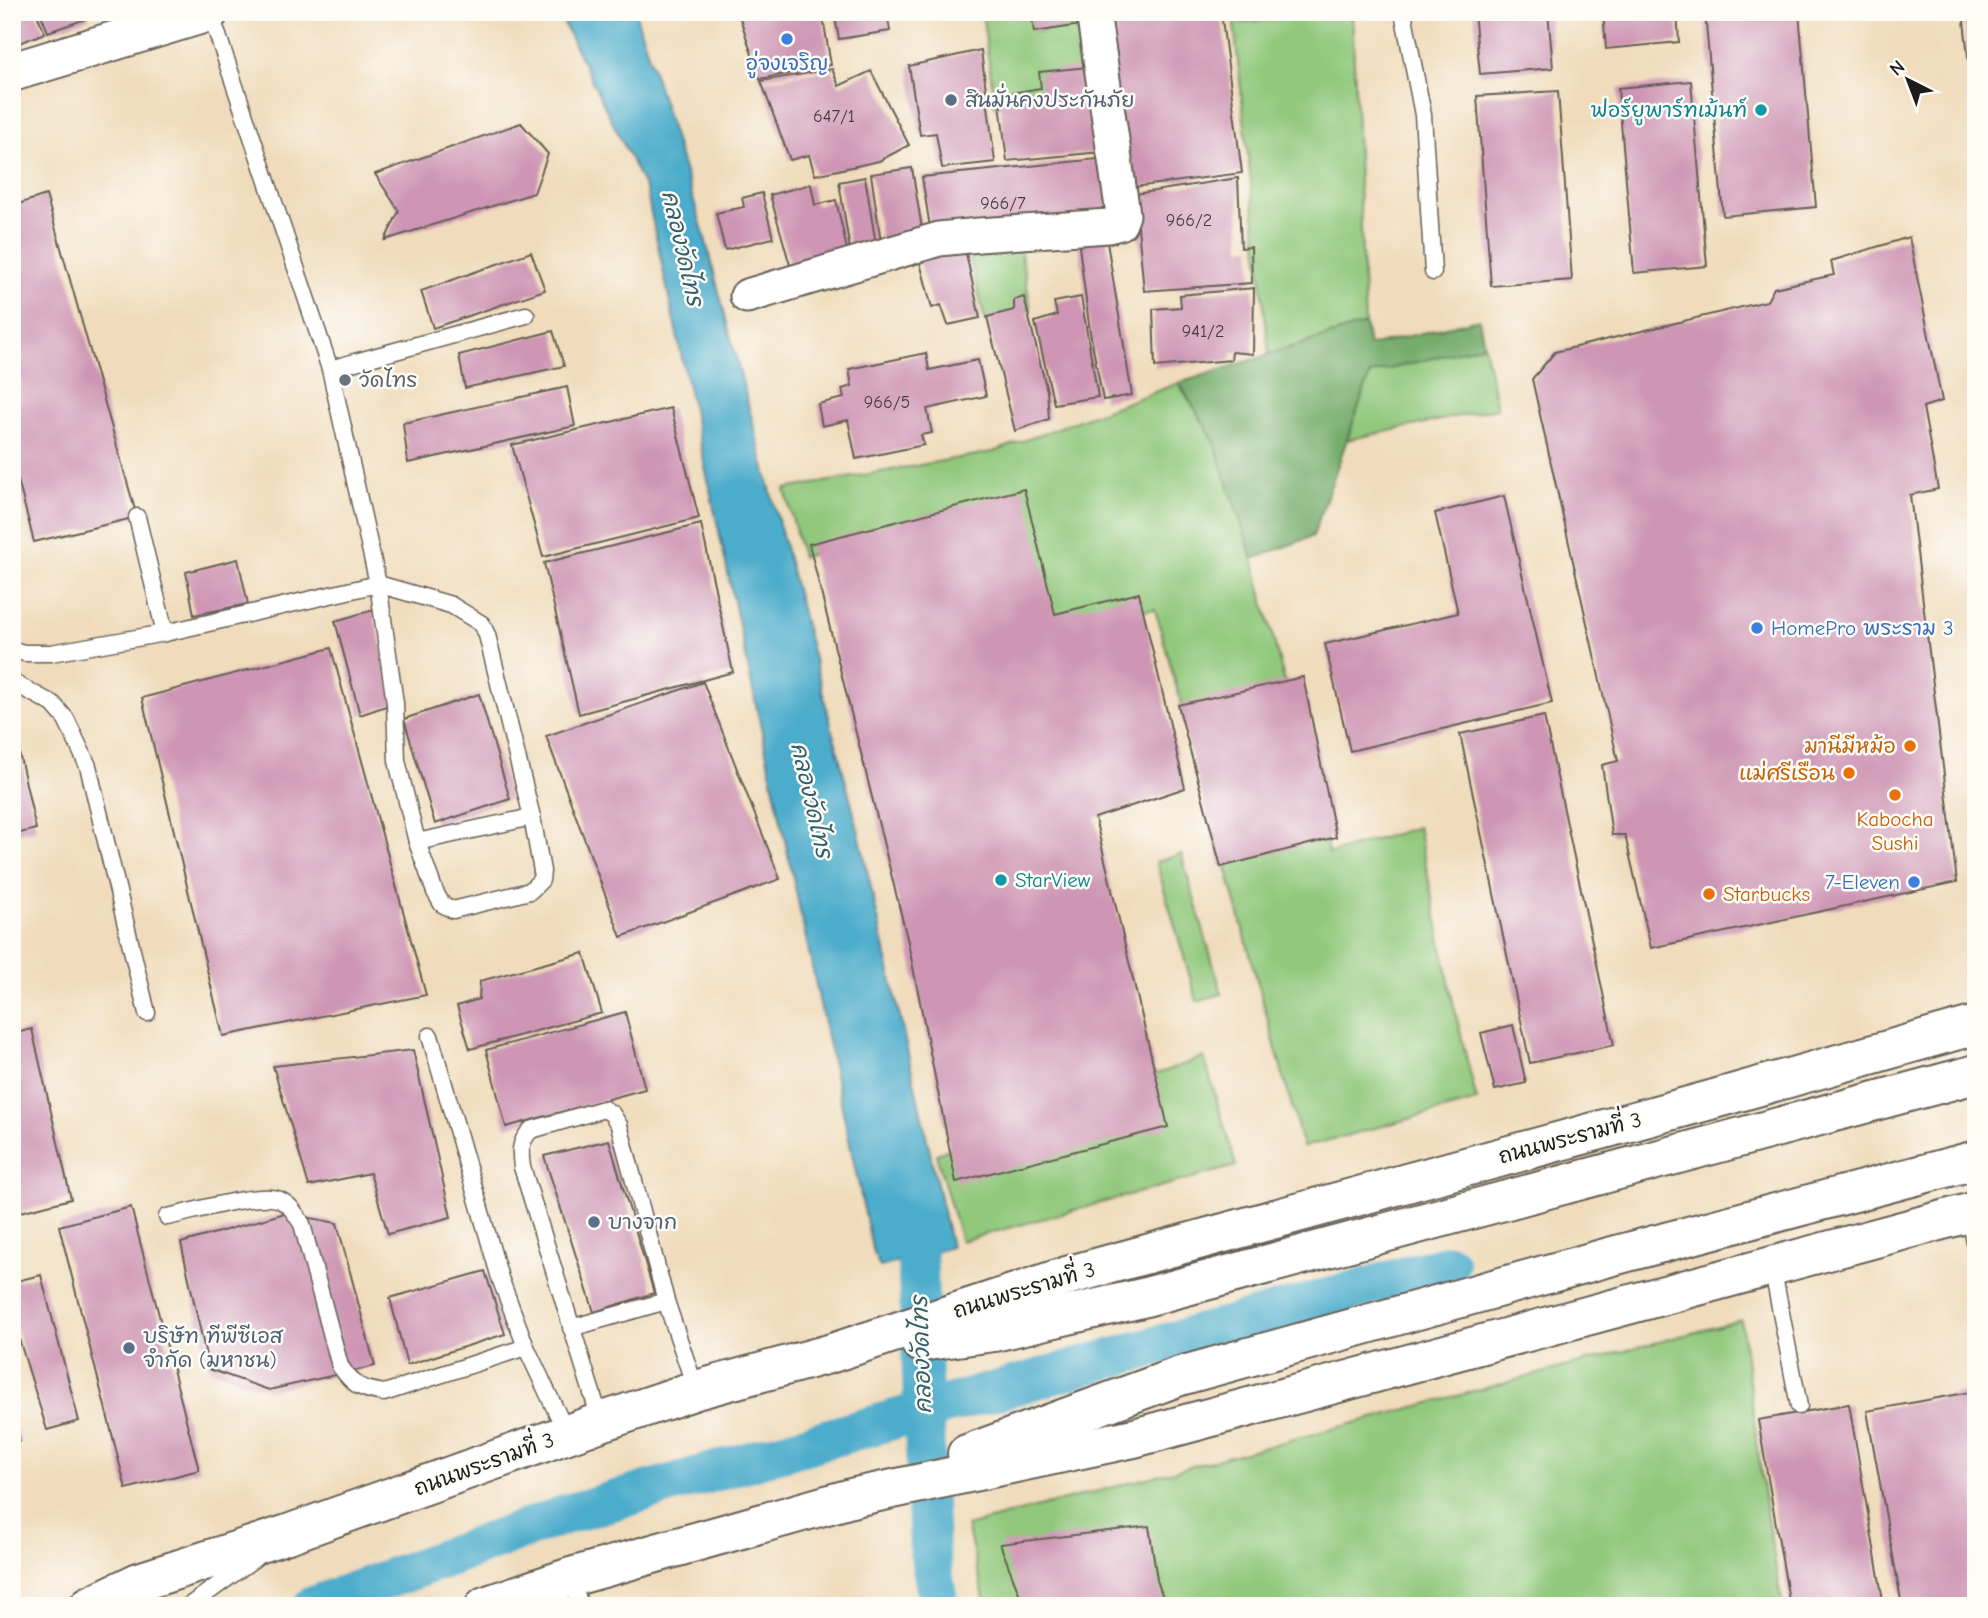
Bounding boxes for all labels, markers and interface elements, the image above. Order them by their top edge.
marker: อู่จงเจริญ [779,31,795,47]
north arrow [1872,46,1942,116]
place label: อู่จงเจริญ [746,50,828,79]
text: N [1885,56,1909,80]
place label: สินมั่นคงประกันภัย [965,83,1135,112]
marker: สินมั่นคงประกันภัย [943,92,959,108]
place label: ฟอร์ยูพาร์ทเม้นท์ [1591,97,1747,126]
marker: ฟอร์ยูพาร์ทเม้นท์ [1753,102,1769,118]
house number: 647/1 [813,106,855,127]
water label: คลองวัดไทร [656,187,711,310]
house number: 966/7 [980,193,1026,214]
house number: 966/2 [1166,210,1212,231]
house number: 941/2 [1182,321,1224,342]
place label: วัดไทร [359,367,417,392]
marker: วัดไทร [337,372,353,388]
house number: 966/5 [864,392,910,413]
place label: HomePro พระราม 3 [1771,616,1954,640]
marker: HomePro พระราม 3 [1749,620,1765,636]
place label: มานีมีหม้อ [1804,733,1896,758]
marker: มานีมีหม้อ [1902,738,1918,754]
water label: คลองวัดไทร [785,739,840,862]
place label: แม่ศรีเรือน [1739,760,1835,785]
marker: แม่ศรีเรือน [1841,765,1857,781]
marker: Kabocha Sushi [1887,787,1903,803]
place label: Kabocha Sushi [1856,807,1934,855]
place label: StarView [1015,868,1091,892]
place label: 7-Eleven [1825,870,1900,894]
marker: StarView [993,872,1009,888]
marker: 7-Eleven [1906,874,1922,890]
place label: Starbucks [1723,882,1810,906]
marker: Starbucks [1701,886,1717,902]
street label: ถนนพระรามที่ 3 [1494,1102,1644,1169]
place label: บางจาก [608,1210,677,1234]
marker: บางจาก [586,1214,602,1230]
street label: ถนนพระรามที่ 3 [948,1251,1098,1323]
water label: คลองวัดไทร [904,1294,937,1414]
place label: บริษัท ทีพีซีเอส จำกัด (มหาชน) [143,1324,284,1372]
marker: บริษัท ทีพีซีเอส จำกัด (มหาชน) [121,1340,137,1356]
street label: ถนนพระรามที่ 3 [409,1422,557,1500]

